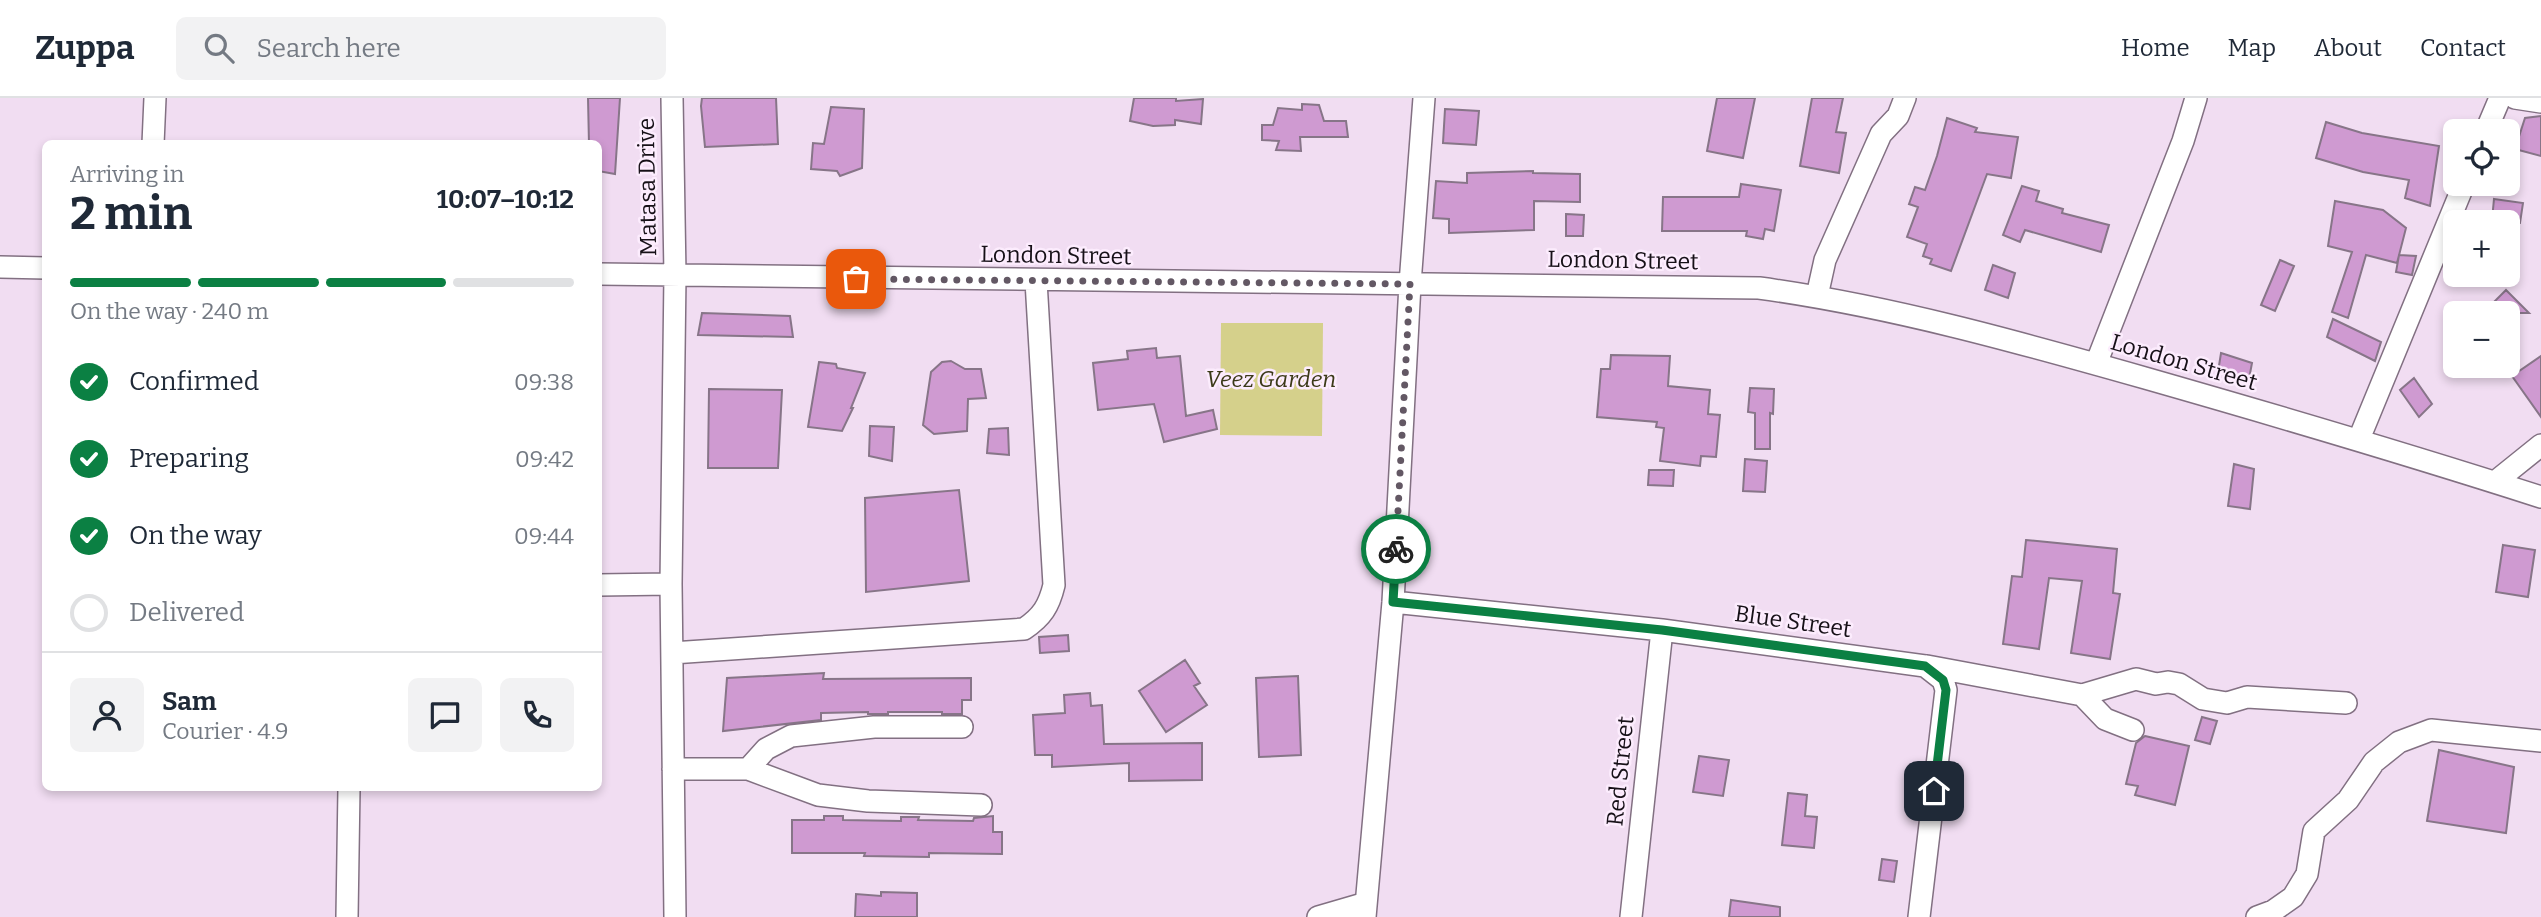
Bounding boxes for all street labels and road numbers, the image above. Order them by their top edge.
street label: Matasa Drive [632,118,662,256]
street label: London Street [980,240,1132,270]
street label: London Street [1547,245,1699,275]
street label: London Street [2107,328,2261,396]
street label: Blue Street [1733,599,1853,643]
street label: Red Street [1600,715,1640,827]

